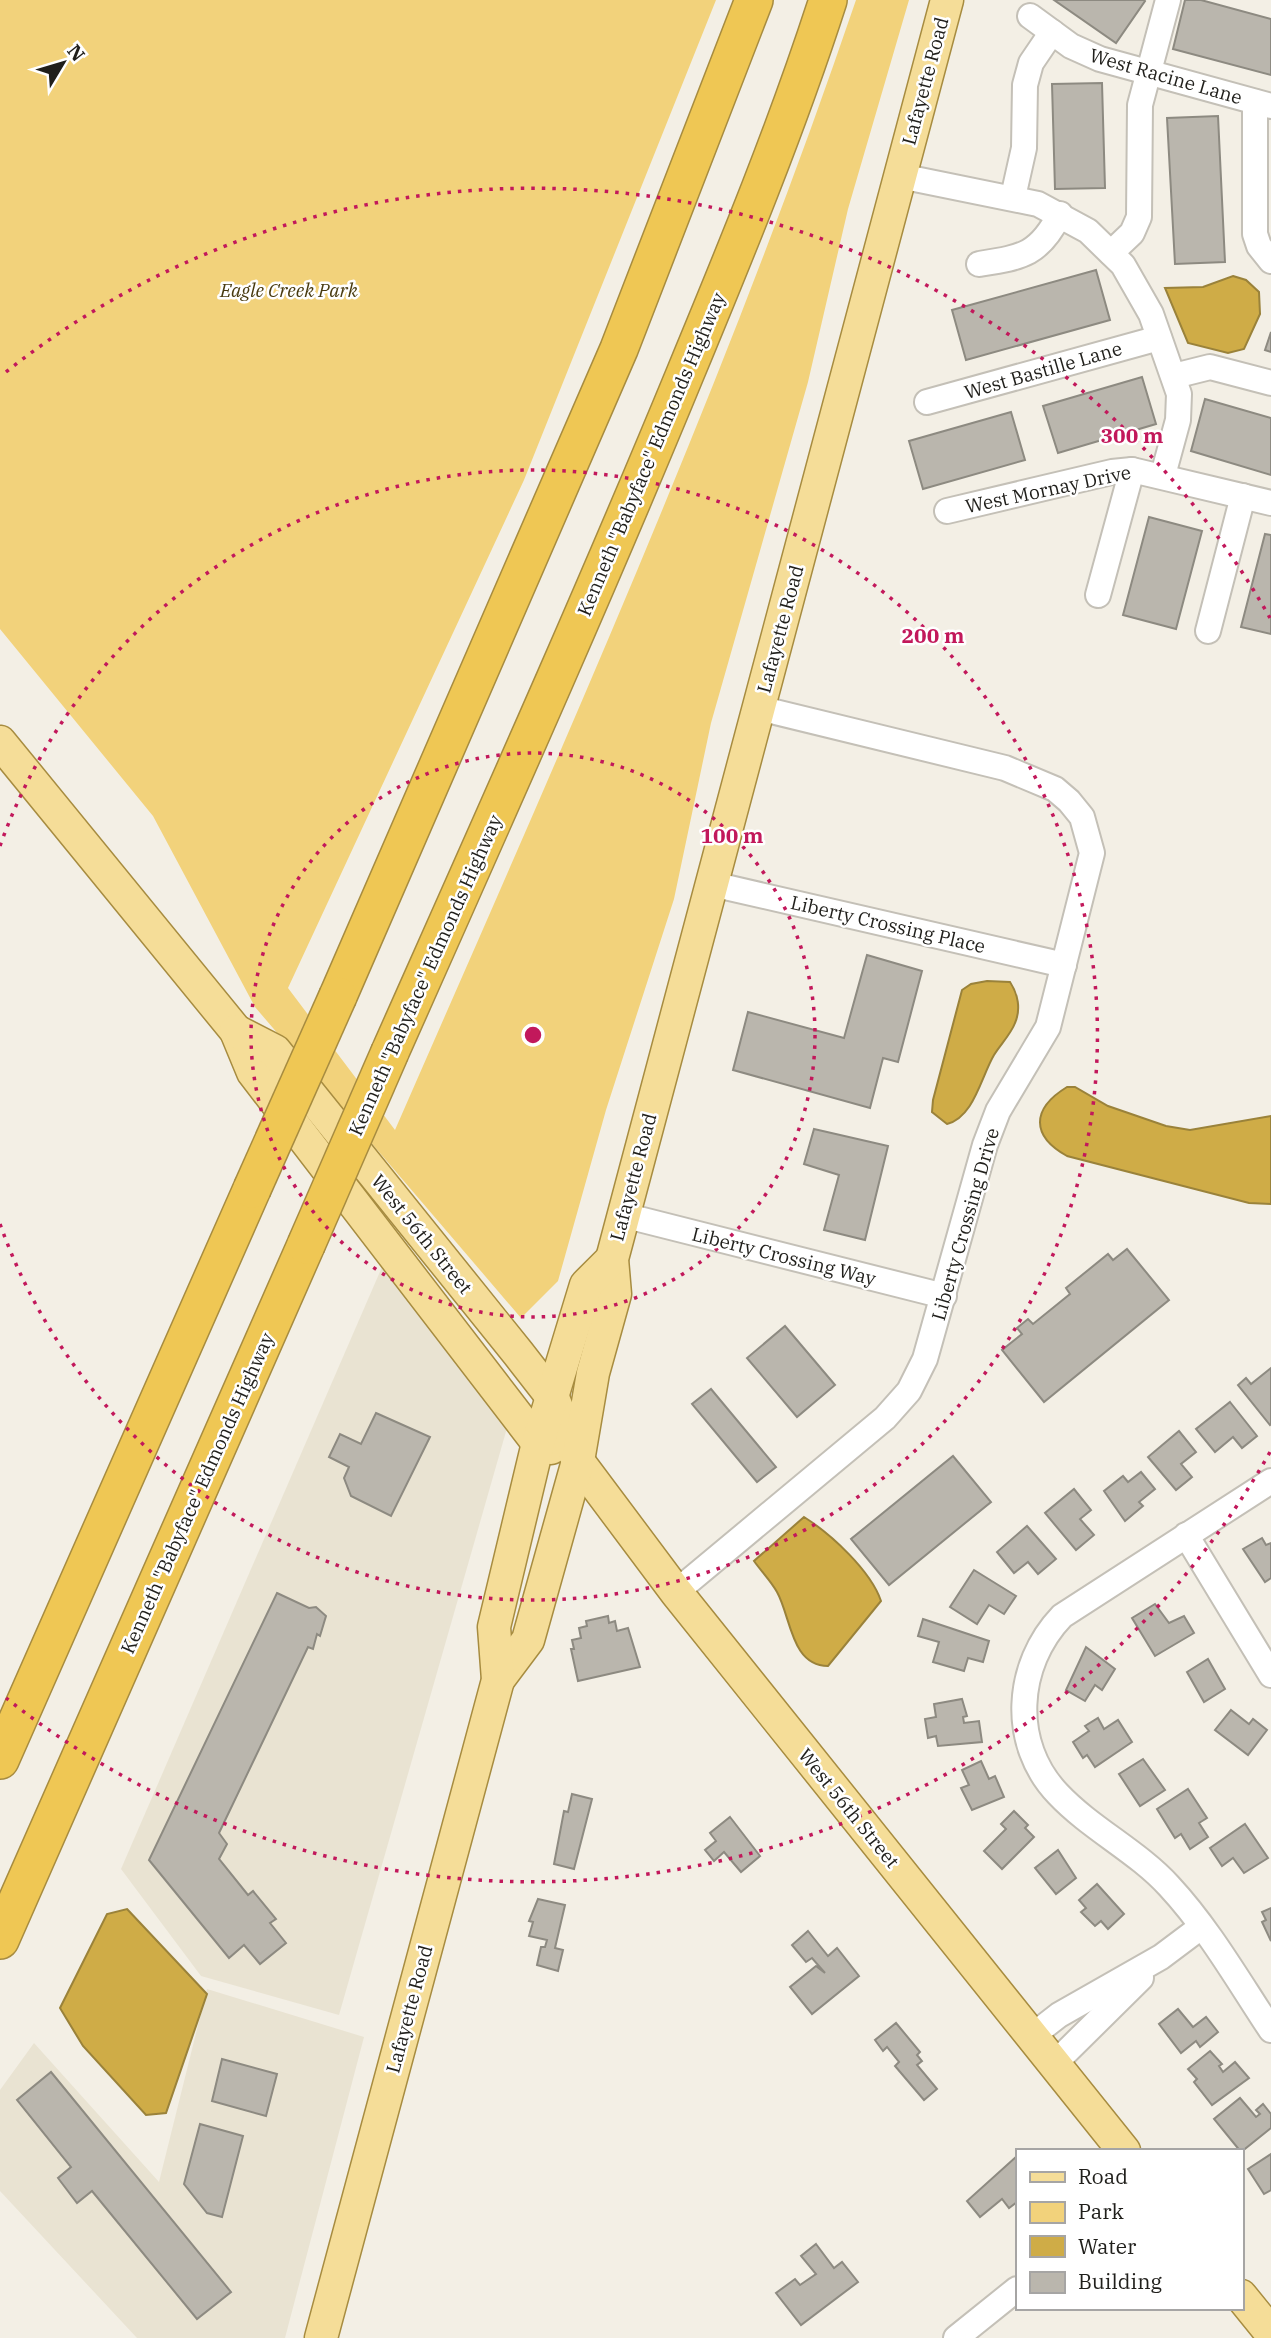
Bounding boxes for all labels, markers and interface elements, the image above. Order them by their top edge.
street label: Lafayette Road [896,14,954,148]
north arrow [28,28,98,98]
text: N [62,39,90,66]
street label: West Racine Lane [1087,43,1245,109]
park label: Eagle Creek Park [219,278,359,302]
street label: Kenneth "Babyface" Edmonds Highway [572,288,731,619]
street label: West Bastille Lane [961,336,1125,404]
text: 300 m [1100,421,1164,449]
street label: West Mornay Drive [963,460,1133,518]
street label: Lafayette Road [751,562,809,696]
text: 200 m [901,621,965,649]
street label: Kenneth "Babyface" Edmonds Highway [343,810,507,1139]
text: 100 m [700,821,764,849]
street label: Liberty Crossing Place [788,890,988,958]
centre of rings [521,1023,545,1047]
street label: Lafayette Road [604,1110,662,1244]
street label: Liberty Crossing Drive [926,1125,1004,1323]
street label: West 56th Street [366,1169,478,1299]
street label: Liberty Crossing Way [689,1222,879,1291]
street label: Kenneth "Babyface" Edmonds Highway [115,1328,279,1657]
street label: West 56th Street [793,1743,905,1873]
street label: Lafayette Road [380,1942,438,2076]
legend [1016,2149,1243,2310]
text: Road [1078,2162,1128,2190]
text: Park [1078,2197,1125,2225]
text: Water [1078,2232,1137,2260]
text: Building [1078,2267,1163,2295]

